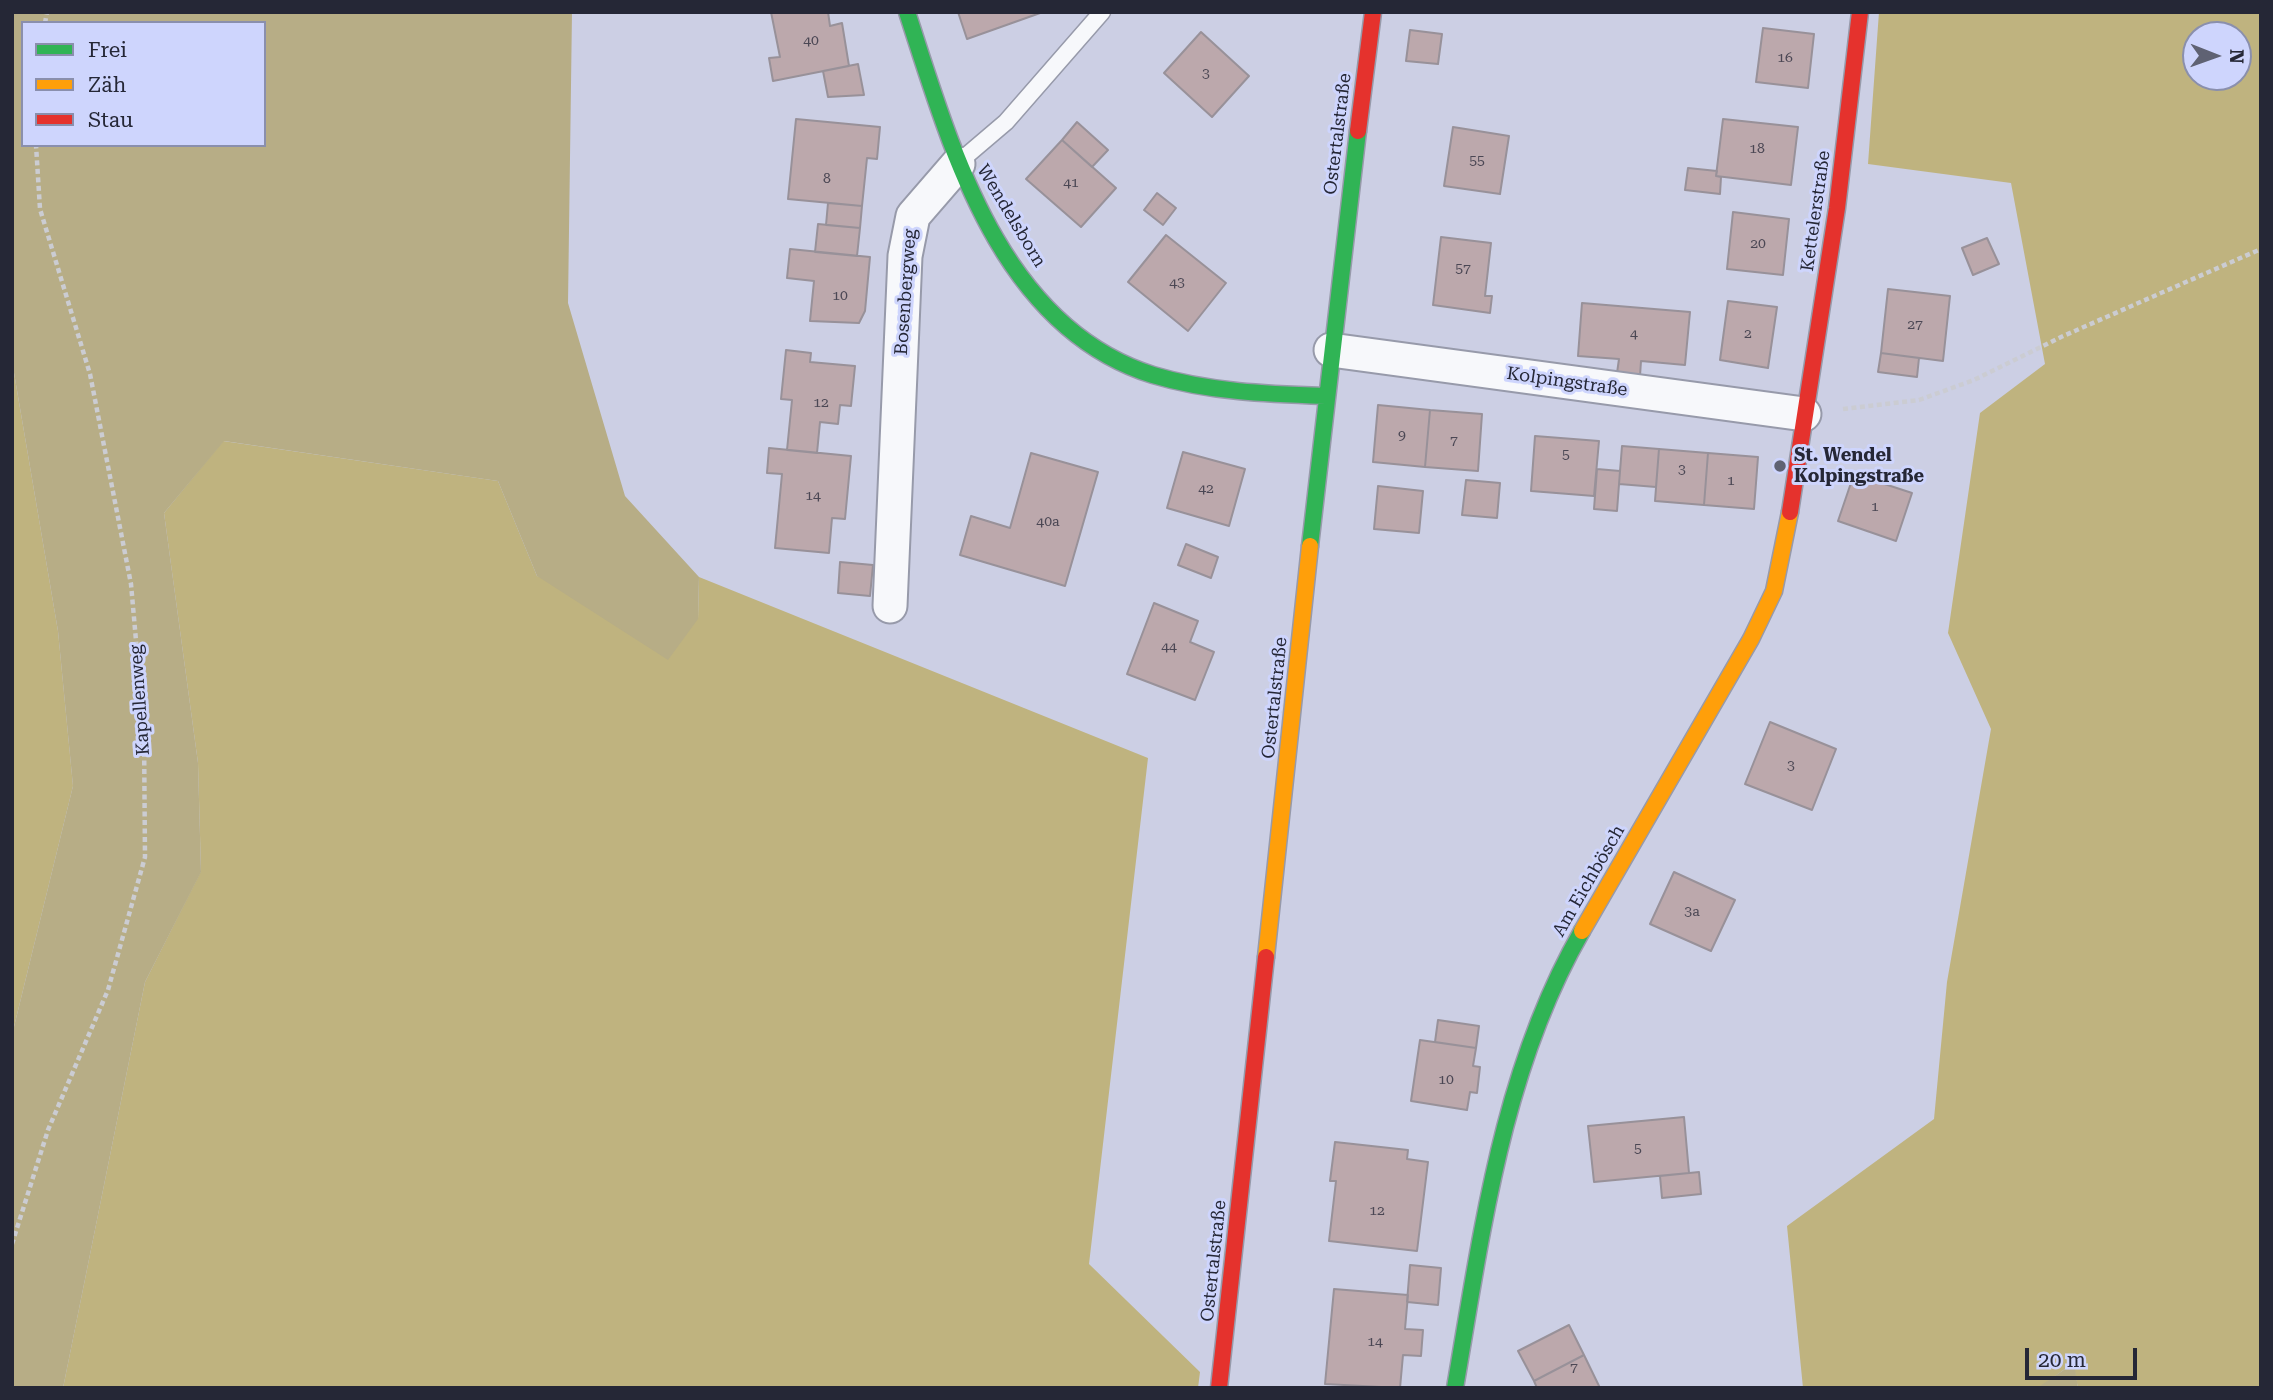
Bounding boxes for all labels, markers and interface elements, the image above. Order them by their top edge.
legend [21,21,266,147]
north arrow [2182,21,2252,91]
house number: 40 [803,33,819,49]
text: Frei [88,38,127,62]
text: N [2225,49,2248,64]
house number: 16 [1777,50,1793,66]
house number: 3 [1202,66,1210,82]
street label: Ostertalstraße [1320,72,1356,196]
text: Zäh [88,73,126,97]
text: Stau [88,108,133,132]
house number: 18 [1749,141,1765,157]
street label: Kettelerstraße [1797,149,1835,273]
house number: 55 [1469,153,1485,169]
street label: Wendelsborn [972,161,1050,271]
house number: 8 [823,171,831,187]
house number: 41 [1063,175,1079,191]
street label: Bosenbergweg [891,228,921,356]
house number: 20 [1750,236,1766,252]
house number: 57 [1455,261,1471,277]
house number: 43 [1169,275,1185,291]
house number: 10 [832,288,848,304]
house number: 27 [1907,317,1923,333]
house number: 4 [1630,326,1638,342]
house number: 2 [1744,326,1752,342]
street label: Kolpingstraße [1505,363,1629,401]
house number: 12 [813,395,829,411]
house number: 9 [1398,428,1406,444]
house number: 7 [1450,433,1458,449]
place label: St. Wendel Kolpingstraße [1794,445,1924,488]
house number: 5 [1562,447,1570,463]
marker: St. Wendel Kolpingstraße [1772,458,1788,474]
house number: 3 [1678,462,1686,478]
house number: 1 [1727,473,1735,489]
house number: 42 [1198,481,1214,497]
house number: 14 [805,488,821,504]
house number: 1 [1871,499,1879,515]
house number: 40a [1036,514,1060,530]
street label: Ostertalstraße [1258,636,1292,760]
house number: 44 [1161,639,1177,655]
street label: Kapellenweg [125,644,155,756]
house number: 3 [1787,758,1795,774]
street label: Am Eichbösch [1548,821,1630,941]
house number: 3a [1684,904,1700,920]
house number: 10 [1438,1072,1454,1088]
house number: 5 [1634,1141,1642,1157]
street label: Ostertalstraße [1197,1199,1231,1323]
house number: 12 [1369,1203,1385,1219]
house number: 14 [1367,1334,1383,1350]
scale bar [2028,1334,2140,1378]
text: 20 m [2038,1348,2086,1372]
house number: 7 [1570,1360,1578,1376]

